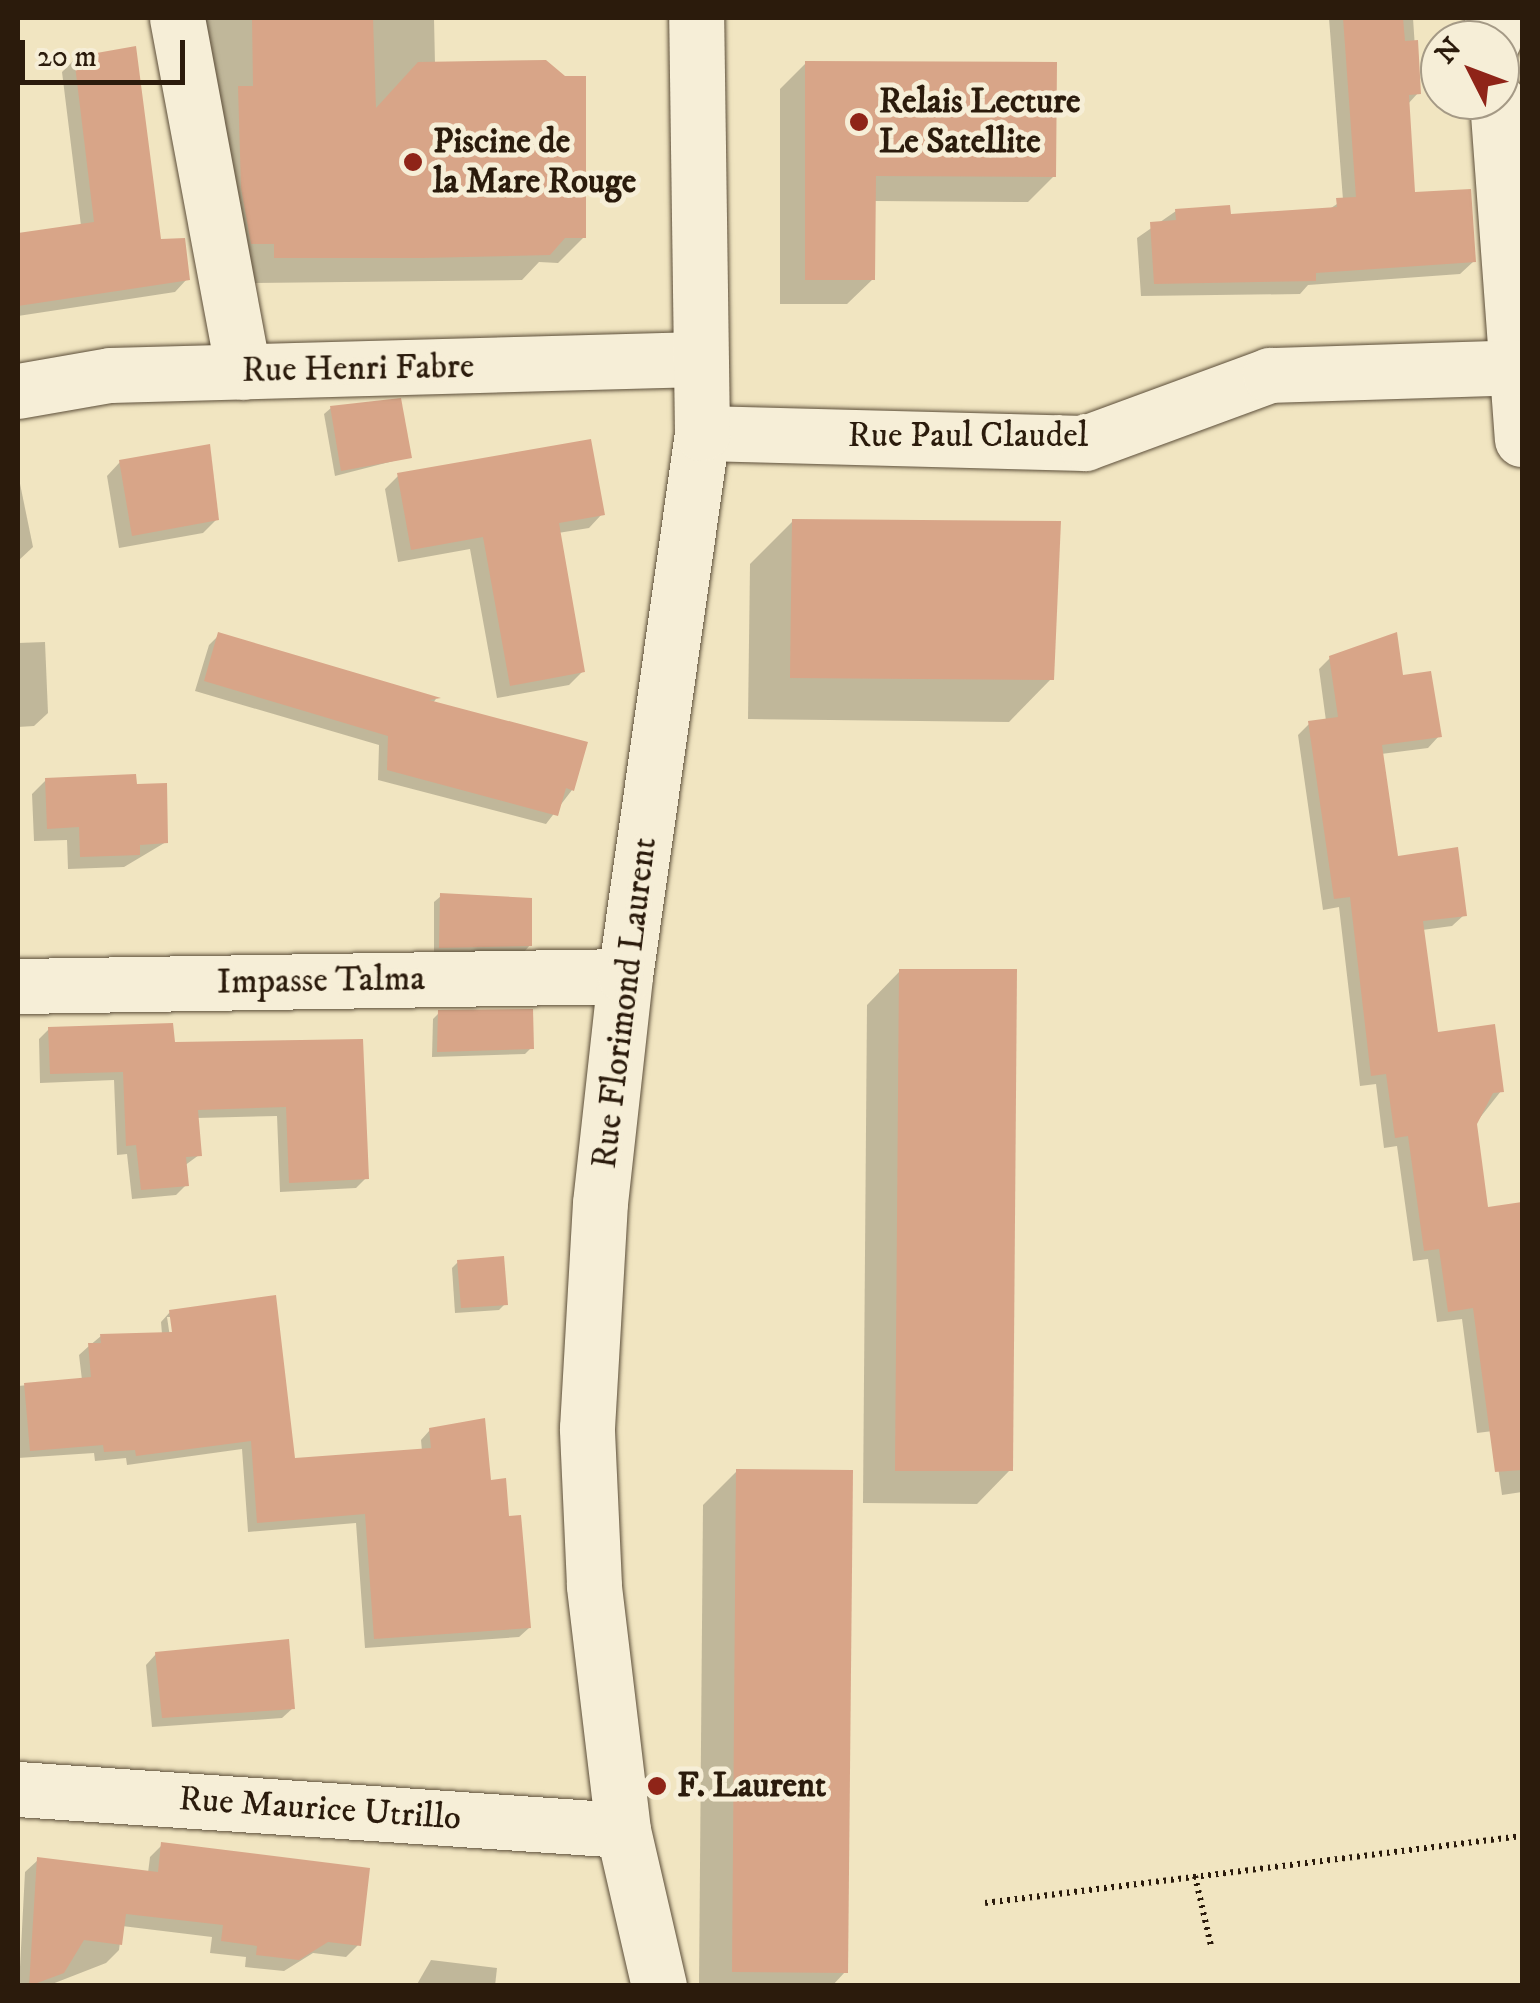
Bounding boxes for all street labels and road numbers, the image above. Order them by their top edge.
street label: Rue Henri Fabre [241,346,475,392]
street label: Rue Paul Claudel [848,415,1088,457]
street label: Rue Florimond Laurent [584,835,666,1171]
street label: Impasse Talma [216,958,426,1004]
street label: Rue Maurice Utrillo [178,1778,462,1840]

